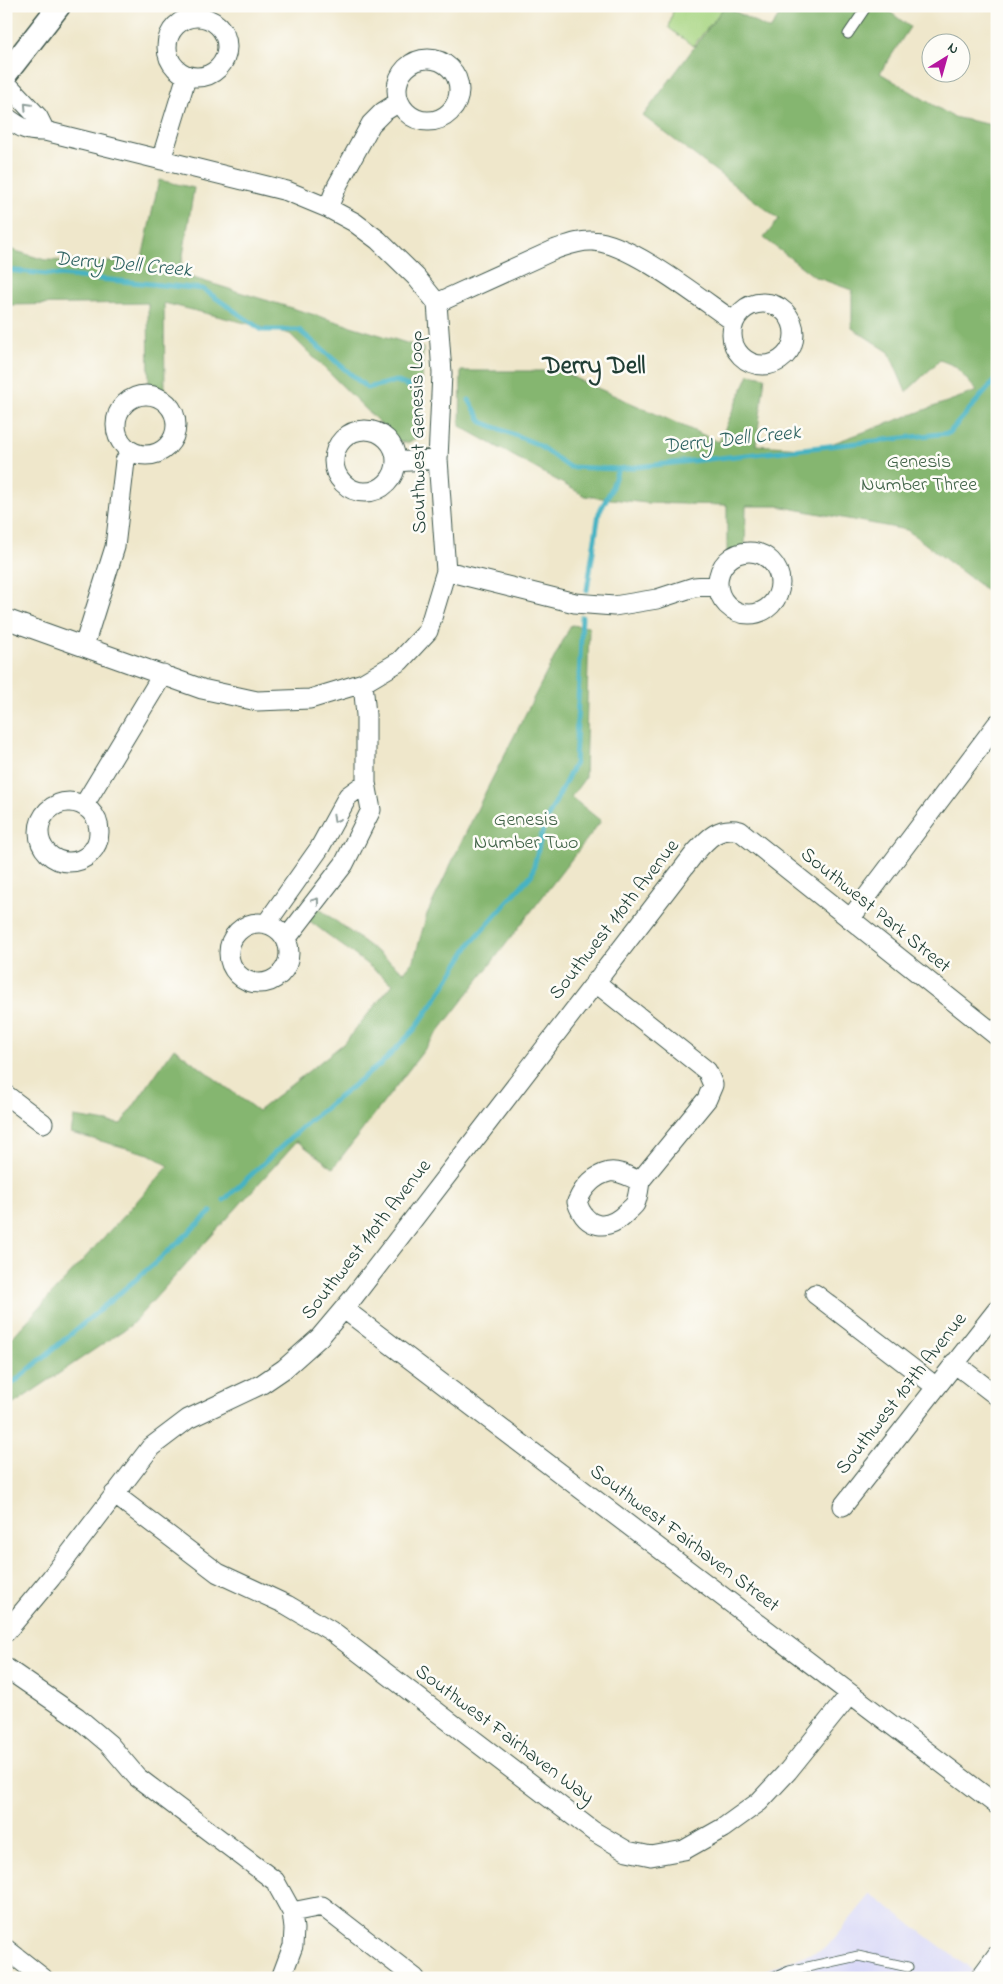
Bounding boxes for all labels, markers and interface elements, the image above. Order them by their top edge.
north arrow [920,32,970,82]
text: N [943,38,963,60]
one-way arrow [24,102,33,111]
water label: Derry Dell Creek [53,244,194,286]
street label: Southwest Genesis Loop [403,330,435,534]
district label: Derry Dell [541,349,646,386]
water label: Derry Dell Creek [662,418,803,462]
park label: Genesis Number Three [861,448,977,500]
park label: Genesis Number Two [474,806,578,858]
one-way arrow [332,814,342,823]
street label: Southwest 110th Avenue [543,833,687,1007]
street label: Southwest Park Street [793,841,957,981]
one-way arrow [310,897,319,906]
street label: Southwest 110th Avenue [295,1153,439,1327]
street label: Southwest 107th Avenue [829,1307,975,1481]
street label: Southwest Fairhaven Street [583,1458,785,1620]
street label: Southwest Fairhaven Way [408,1658,600,1812]

